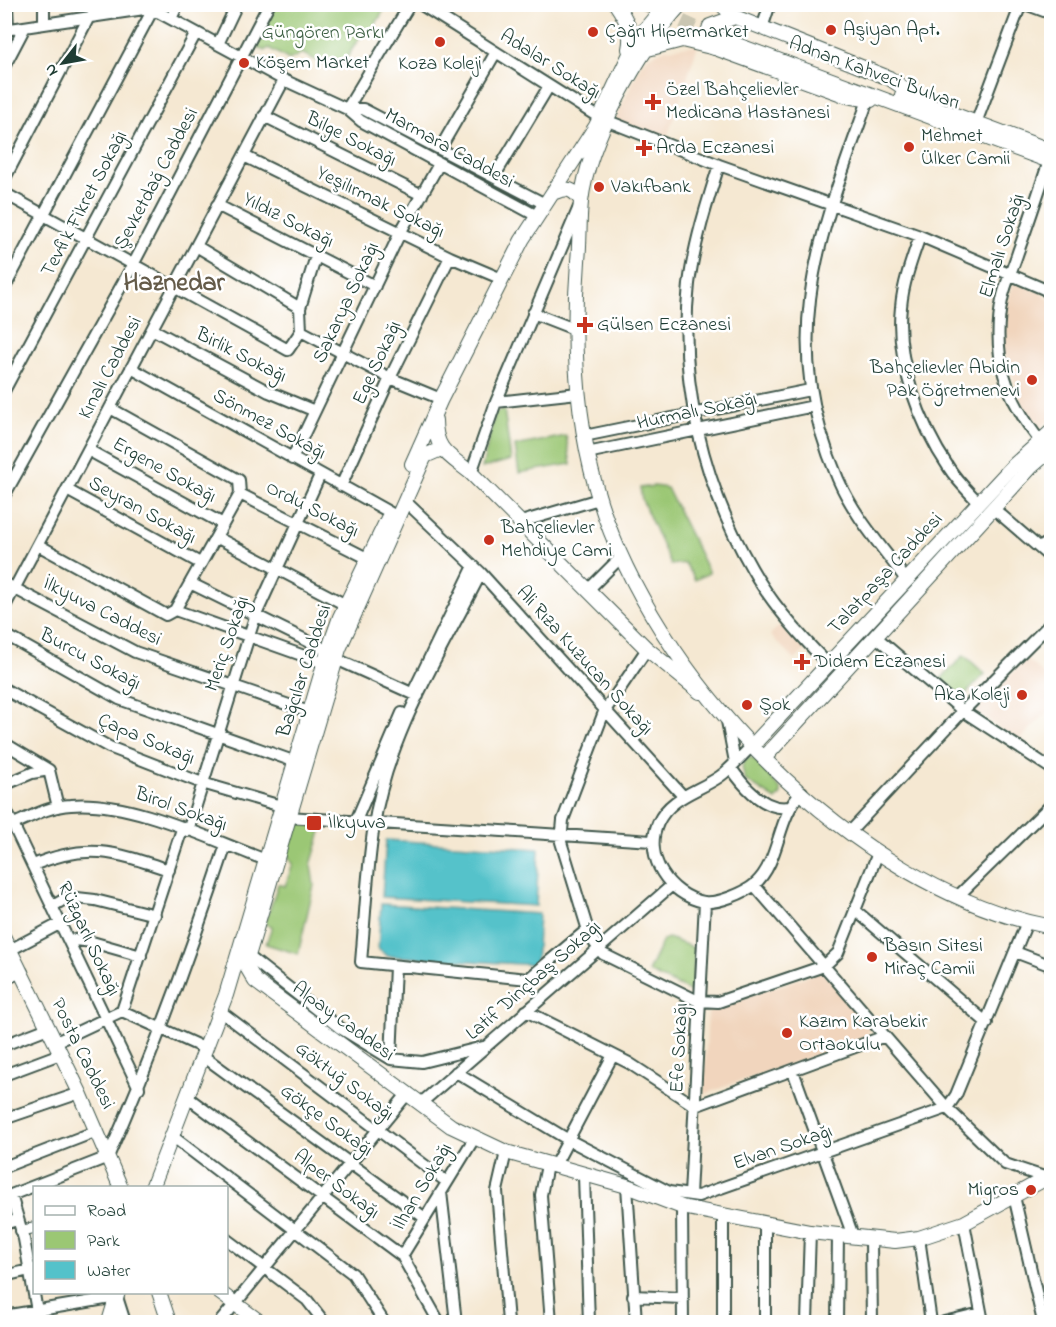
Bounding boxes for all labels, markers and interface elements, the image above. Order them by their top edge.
place label: Aşiyan Apt. [843,16,940,45]
place label: Çağrı Hipermarket [605,18,749,48]
park label: Güngören Parkı [262,19,384,49]
street label: Adalar Sokağı [493,22,606,108]
marker: Aşiyan Apt. [824,23,838,37]
marker: Çağrı Hipermarket [586,25,600,39]
street label: Adnan Kahveci Bulvarı [784,30,964,118]
north arrow [33,33,93,93]
marker: Koza Koleji [433,35,447,49]
place label: Köşem Market [256,49,370,78]
place label: Koza Koleji [398,50,482,79]
marker: Köşem Market [237,56,251,70]
text: N [39,59,65,81]
place label: Özel Bahçelievler Medicana Hastanesi [666,76,830,128]
marker: Özel Bahçelievler Medicana Hastanesi [644,93,662,111]
street label: Marmara Caddesi [379,101,519,197]
street label: Şevketdağ Caddesi [107,103,208,256]
street label: Bilge Sokağı [299,104,401,176]
place label: Mehmet Ülker Camii [921,122,1010,174]
street label: Tevfik Fikret Sokağı [34,126,137,283]
place label: Arda Eczanesi [656,134,774,163]
marker: Mehmet Ülker Camii [902,140,916,154]
marker: Arda Eczanesi [637,141,651,155]
street label: Yeşilırmak Sokağı [310,159,449,248]
place label: Vakıfbank [610,173,691,202]
marker: Vakıfbank [592,180,606,194]
street label: Yıldız Sokağı [237,186,339,257]
street label: Elmalı Sokağı [972,190,1035,302]
street label: Sakarya Sokağı [306,237,389,369]
district label: Haznedar [123,265,226,303]
street label: Kınalı Caddesi [72,311,150,425]
place label: Gülsen Eczanesi [597,311,731,340]
street label: Ege Sokağı [346,316,411,410]
marker: Gülsen Eczanesi [578,318,592,332]
street label: Birlik Sokağı [189,320,292,392]
place label: Bahçelievler Abidin Pak Öğretmenevi [869,354,1020,407]
marker: Bahçelievler Abidin Pak Öğretmenevi [1025,373,1039,387]
street label: Sönmez Sokağı [206,382,331,469]
street label: Hurmalı Sokağı [634,385,760,440]
street label: Ergene Sokağı [106,430,221,512]
street label: Seyran Sokağı [82,469,201,554]
street label: Ordu Sokağı [260,474,364,547]
street label: Talatpaşa Caddesi [822,506,950,642]
place label: Bahçelievler Mehdiye Cami [500,514,612,566]
marker: Bahçelievler Mehdiye Cami [482,533,496,547]
street label: İlkyuva Caddesi [38,570,166,654]
street label: Ali Rıza Kuzucan Sokağı [508,579,659,743]
street label: Meriç Sokağı [198,592,259,696]
street label: Bağcılar Caddesi [270,601,341,742]
street label: Burcu Sokağı [33,621,146,700]
place label: Didem Eczanesi [813,648,946,677]
marker: Didem Eczanesi [795,655,809,669]
place label: Aka Koleji [934,681,1010,710]
marker: Aka Koleji [1015,688,1029,702]
place label: Şok [759,691,791,720]
marker: Şok [740,698,754,712]
street label: Çapa Sokağı [92,706,199,774]
street label: Birol Sokağı [130,780,231,841]
place label: İlkyuva [328,809,386,838]
marker: İlkyuva [305,814,323,832]
street label: Rüzgarlı Sokağı [48,877,127,1002]
street label: Latif Dinçbaş Sokağı [460,914,609,1049]
place label: Basın Sitesi Miraç Camii [883,932,983,984]
marker: Basın Sitesi Miraç Camii [865,950,879,964]
street label: Alpay Caddesi [286,975,400,1069]
street label: Posta Caddesi [43,993,121,1115]
street label: Efe Sokağı [663,1002,698,1094]
place label: Kazım Karabekir Ortaokulu [799,1008,928,1060]
marker: Kazım Karabekir Ortaokulu [780,1026,794,1040]
street label: Göktuğ Sokağı [288,1035,400,1130]
street label: Gökçe Sokağı [273,1077,379,1166]
street label: Elvan Sokağı [729,1117,837,1180]
street label: İlhan Sokağı [385,1138,462,1237]
street label: Alper Sokağı [286,1143,385,1228]
place label: Migros [967,1176,1019,1206]
marker: Migros [1024,1183,1038,1197]
legend [33,1186,228,1294]
text: Road [87,1199,126,1225]
text: Park [87,1229,120,1255]
text: Water [87,1259,131,1285]

